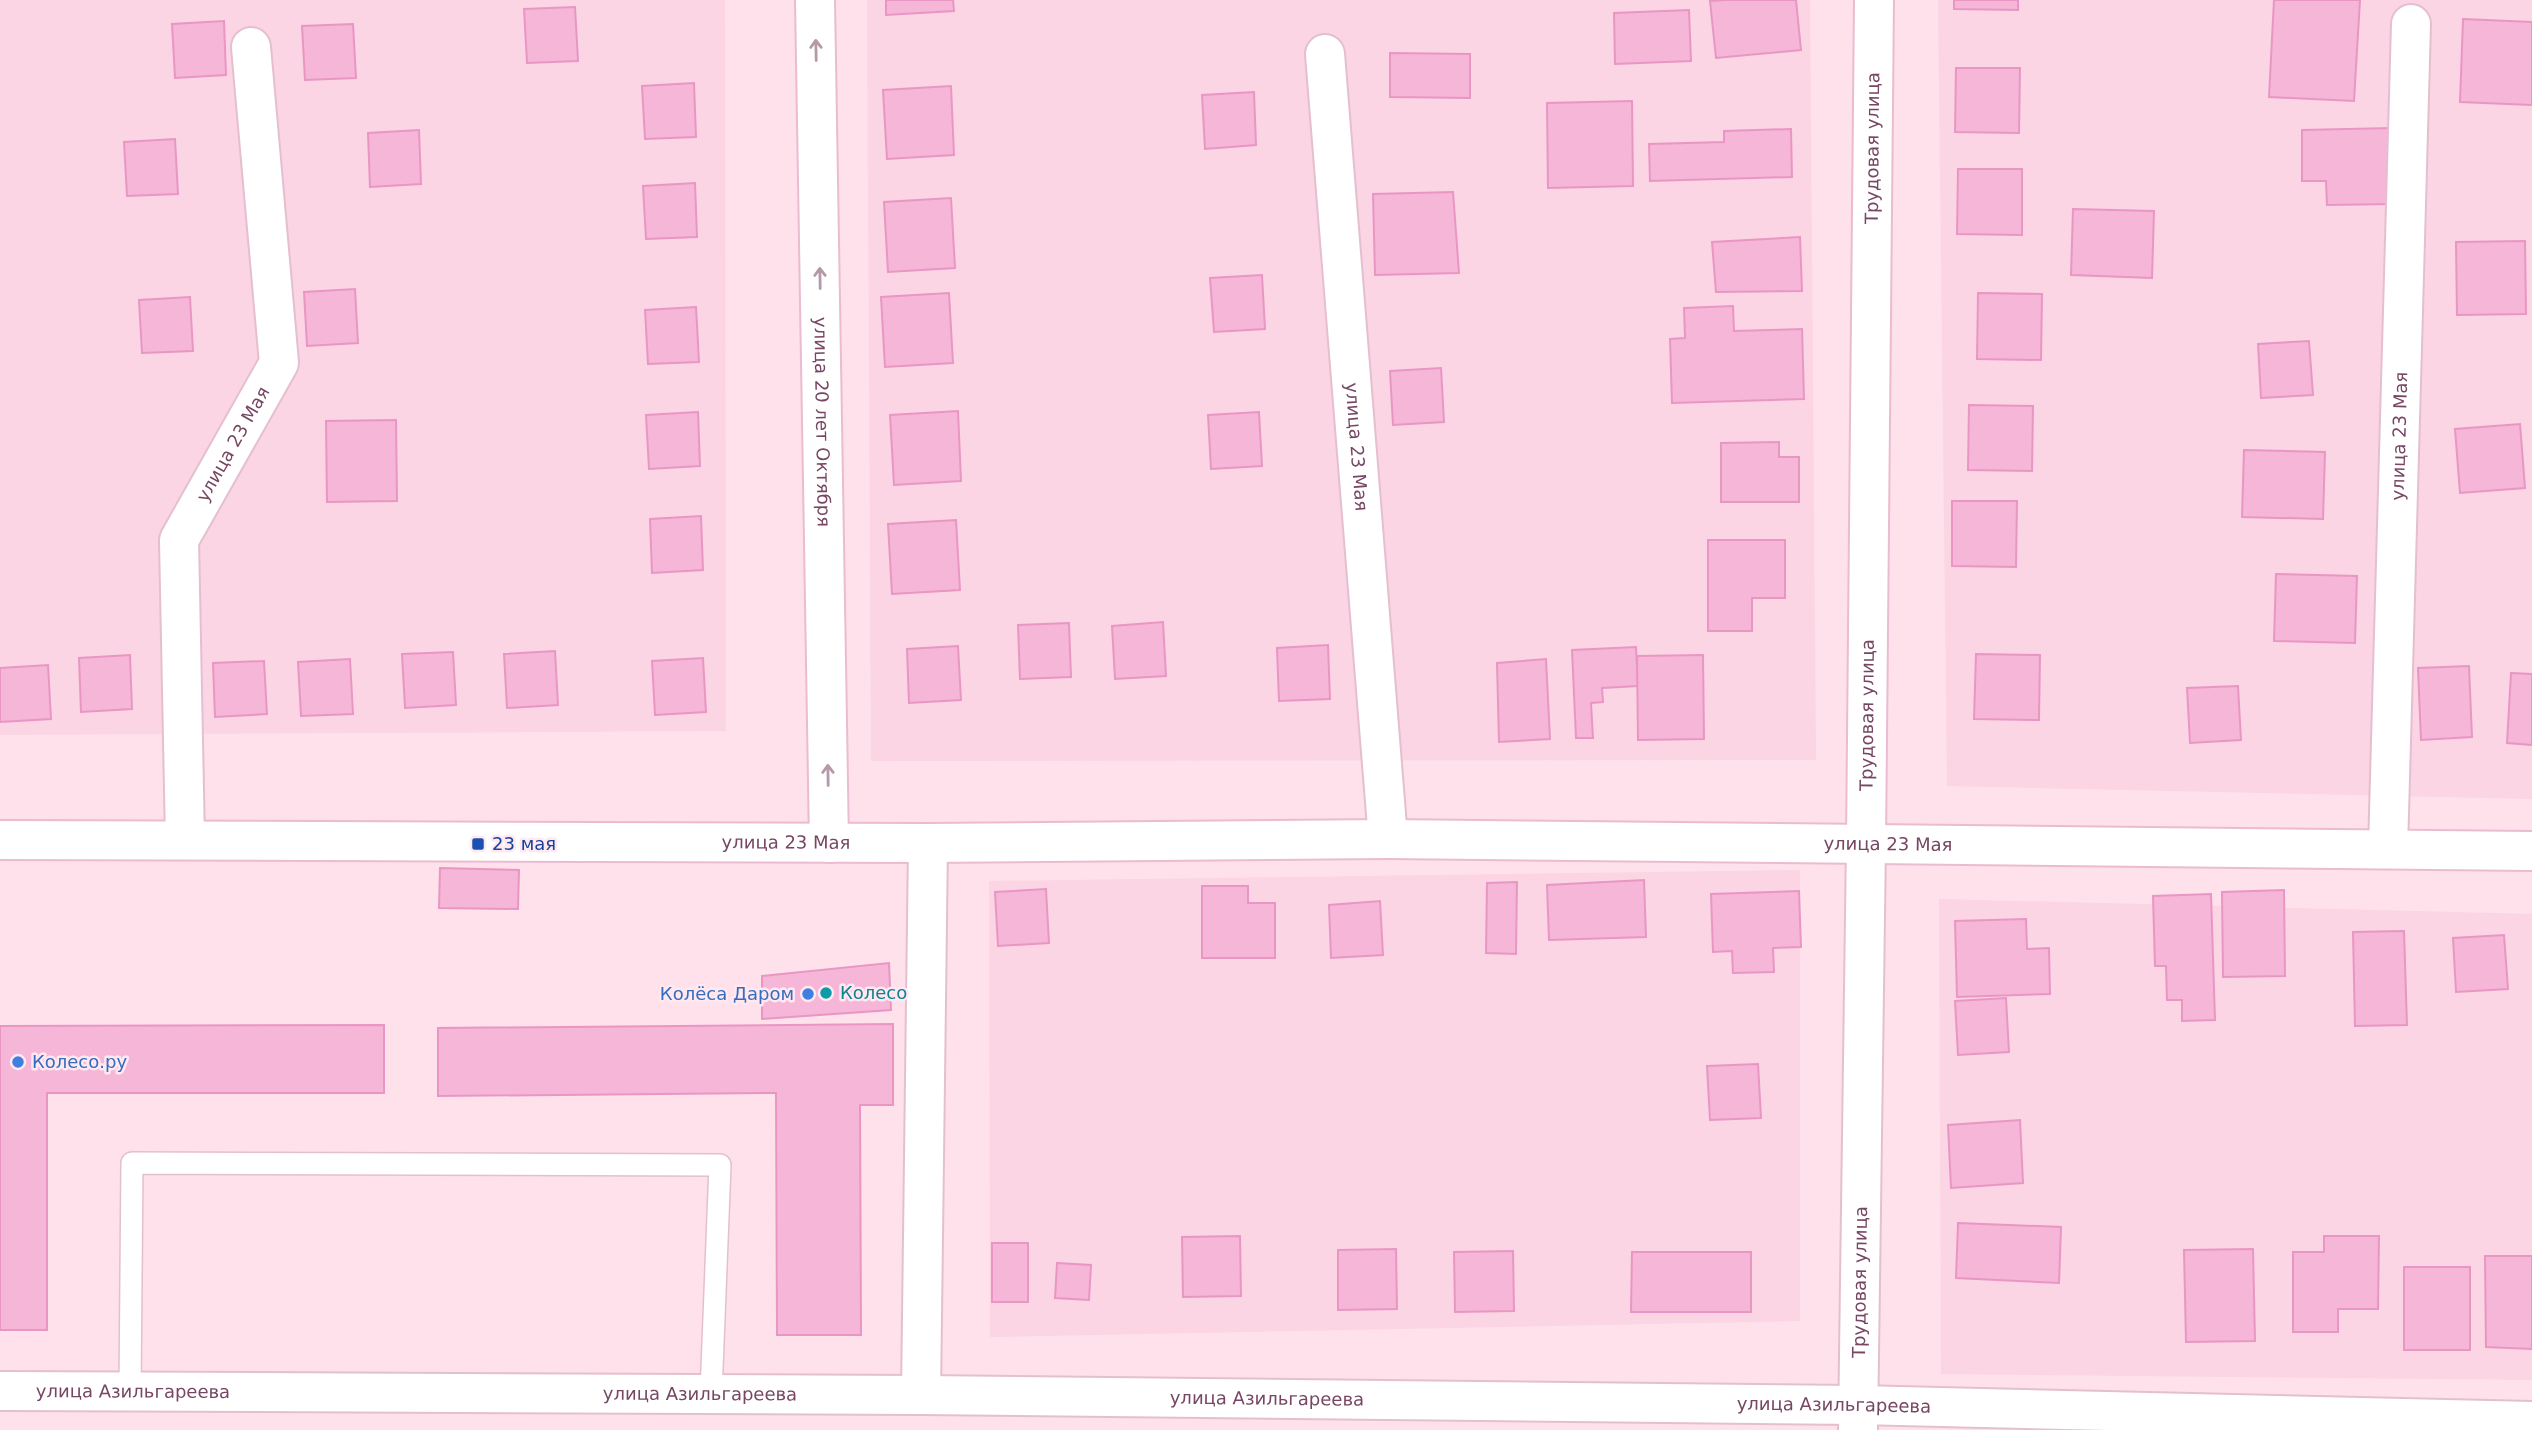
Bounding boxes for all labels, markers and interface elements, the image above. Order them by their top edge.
one-way arrow [809,39,823,62]
street label: Трудовая улица [1861,72,1883,225]
one-way arrow [813,266,827,289]
street label: улица 20 лет Октября [810,317,835,527]
street label: улица 23 Мая [2387,371,2411,501]
street label: улица 23 Мая [1341,382,1373,512]
street label: улица 23 Мая [192,383,273,505]
street label: Трудовая улица [1855,639,1878,792]
one-way arrow [821,763,835,786]
street label: улица 23 Мая [721,831,850,853]
place label: 23 мая [492,833,556,854]
street label: улица 23 Мая [1823,833,1953,855]
marker: 23 мая [470,836,486,852]
place label: Колесо [840,982,907,1003]
place label: Колёса Даром [660,983,794,1004]
marker: Колесо [818,985,834,1001]
marker: Колёса Даром [800,986,816,1002]
place label: Колесо.ру [32,1051,127,1072]
marker: Колесо.ру [10,1054,26,1070]
street label: Трудовая улица [1848,1206,1871,1359]
street label: улица Азильгареева [36,1380,230,1402]
street label: улица Азильгареева [603,1383,797,1404]
street label: улица Азильгареева [1170,1387,1364,1410]
street label: улица Азильгареева [1737,1393,1931,1417]

